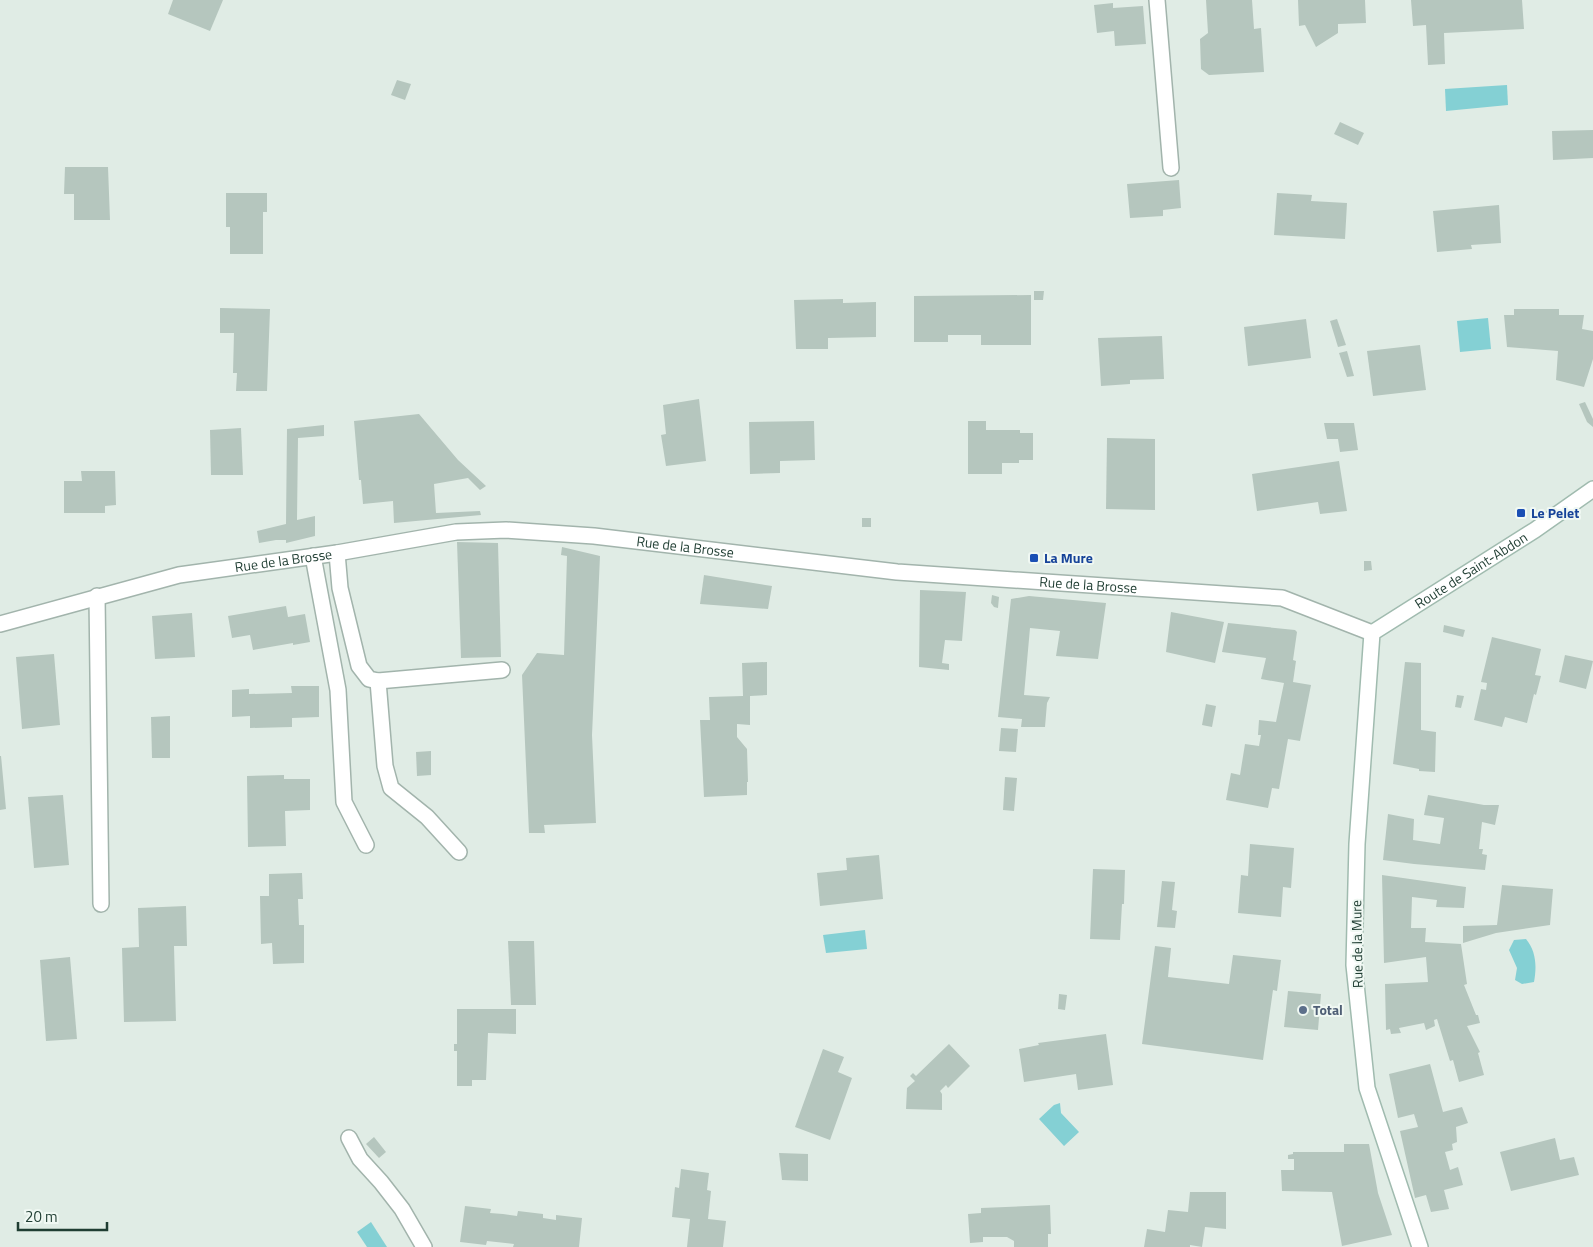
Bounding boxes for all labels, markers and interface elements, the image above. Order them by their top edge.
place label: Le Pelet [1531,502,1579,523]
marker: Le Pelet [1515,507,1527,519]
street label: Route de Saint-Abdon [1410,526,1531,614]
street label: Rue de la Brosse [635,530,735,563]
street label: Rue de la Brosse [233,543,333,577]
place label: La Mure [1044,547,1093,568]
marker: La Mure [1028,552,1040,564]
street label: Rue de la Brosse [1039,571,1138,598]
street label: Rue de la Mure [1345,900,1368,988]
place label: Total [1313,999,1343,1020]
marker: Total [1297,1004,1309,1016]
scale bar [18,1200,106,1232]
text: 20 m [25,1205,58,1228]

